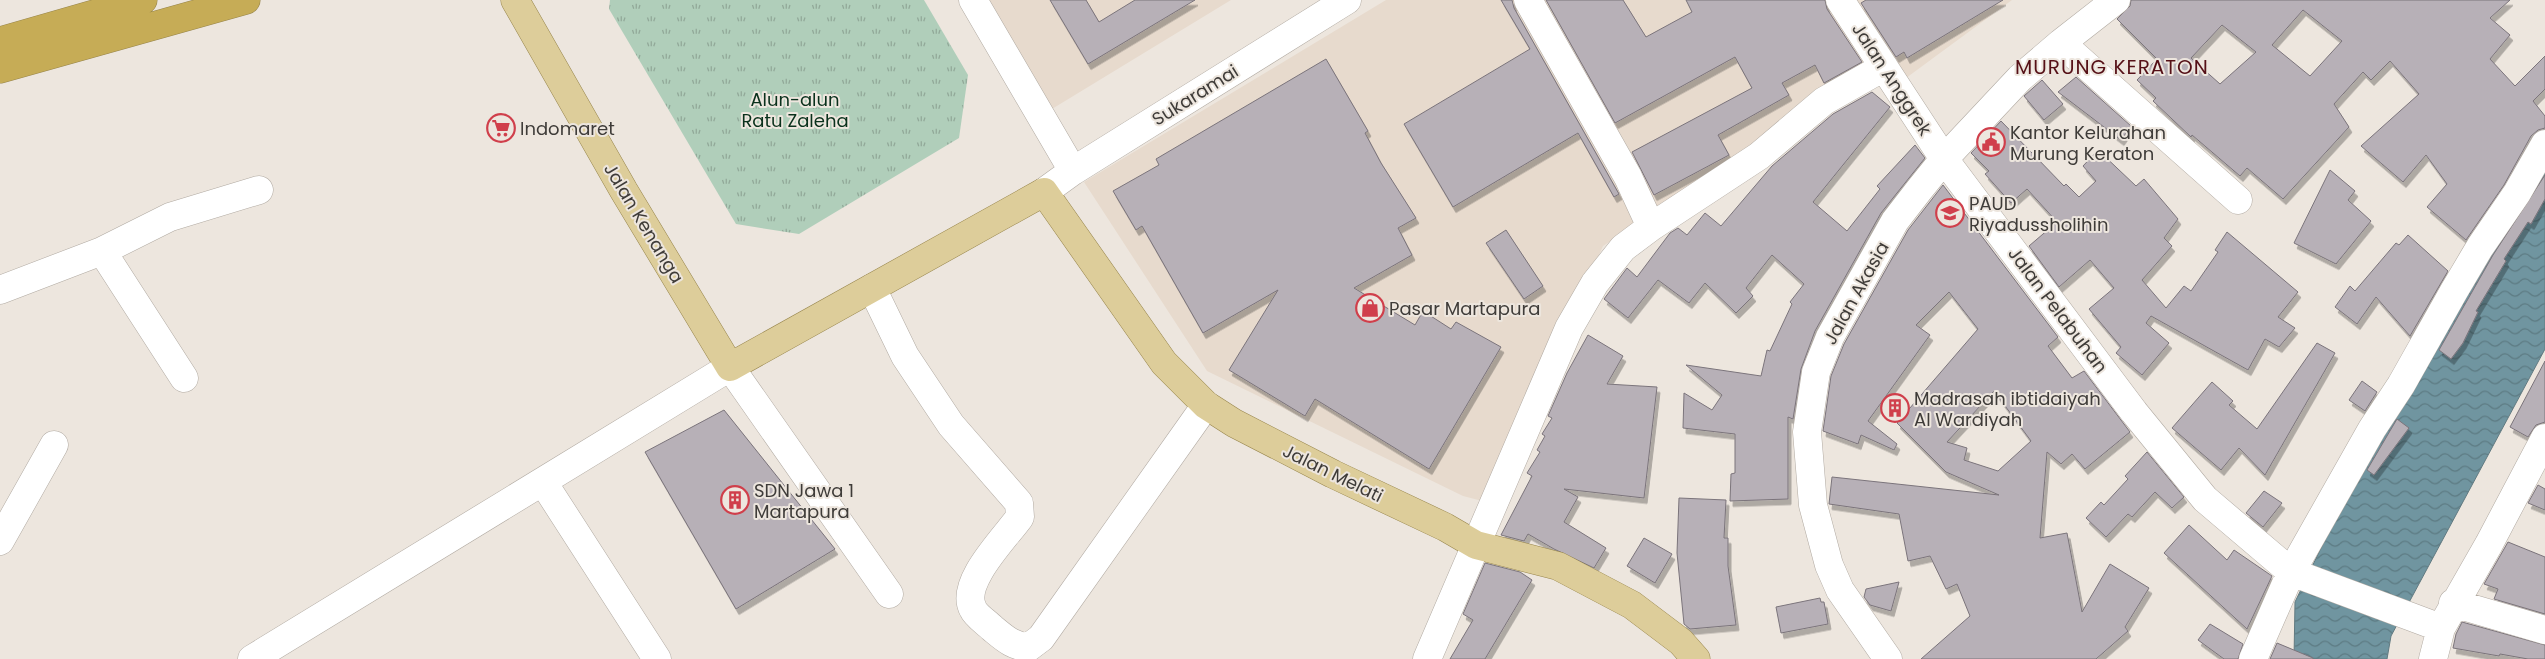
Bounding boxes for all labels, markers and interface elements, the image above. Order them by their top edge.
street label: Jalan Anggrek [1846,18,1938,141]
district label: MURUNG KERATON [2015,53,2209,81]
street label: Sukaramai [1147,59,1243,131]
park label: Alun-alun Ratu Zaleha [741,87,849,133]
supermarket icon: Indomaret [486,113,516,143]
place label: Indomaret [520,116,615,141]
place label: Kantor Kelurahan Murung Keraton [2010,120,2166,166]
public building icon: Kantor Kelurahan Murung Keraton [1976,127,2006,157]
street label: Jalan Kenanga [598,158,690,288]
place label: PAUD Riyadussholihin [1969,191,2109,237]
school or university icon: PAUD Riyadussholihin [1935,198,1965,228]
street label: Jalan Akasia [1817,237,1895,349]
street label: Jalan Pelabuhan [2002,242,2114,378]
shop icon: Pasar Martapura [1355,293,1385,323]
place label: Pasar Martapura [1389,296,1540,321]
place label: Madrasah ibtidaiyah Al Wardiyah [1914,386,2101,432]
building icon: Madrasah ibtidaiyah Al Wardiyah [1880,393,1910,423]
street label: Jalan Melati [1279,438,1387,508]
place label: SDN Jawa 1 Martapura [754,478,854,524]
building icon: SDN Jawa 1 Martapura [720,485,750,515]

